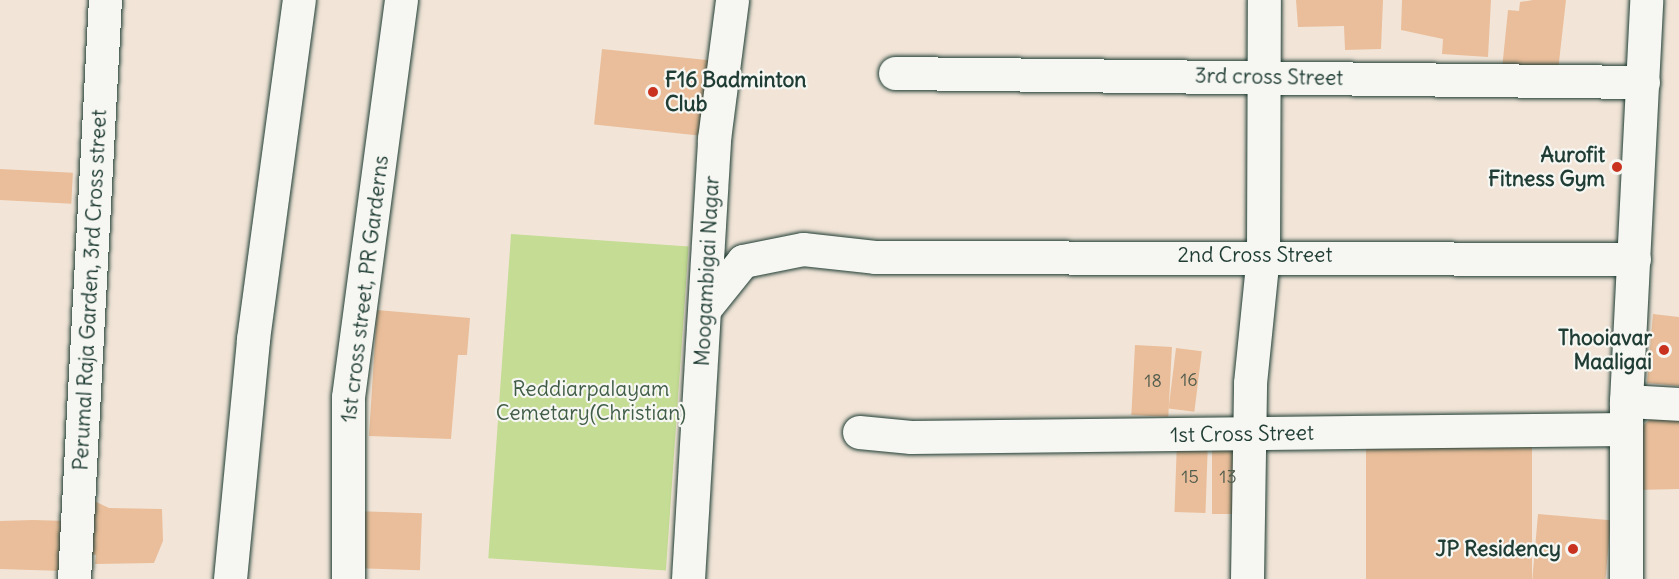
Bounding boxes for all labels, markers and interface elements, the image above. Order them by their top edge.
street label: 3rd cross Street [1194,63,1344,91]
place label: F16 Badminton Club [665,67,806,117]
marker: F16 Badminton Club [646,85,660,99]
street label: Perumal Raja Garden, 3rd Cross street [68,109,112,471]
place label: Aurofit Fitness Gym [1488,142,1605,192]
street label: 1st cross street, PR Garderns [336,154,394,424]
marker: Aurofit Fitness Gym [1610,160,1624,174]
street label: Moogambigai Nagar [689,175,725,367]
street label: 2nd Cross Street [1177,242,1333,268]
place label: Thooiavar Maaligai [1558,325,1652,375]
marker: Thooiavar Maaligai [1657,343,1671,357]
house number: 16 [1180,369,1198,391]
house number: 18 [1144,370,1162,392]
park label: Reddiarpalayam Cemetary(Christian) [496,376,686,426]
street label: 1st Cross Street [1170,420,1314,448]
house number: 15 [1181,466,1199,488]
house number: 13 [1219,466,1237,488]
place label: JP Residency [1436,536,1561,562]
marker: JP Residency [1566,542,1580,556]

